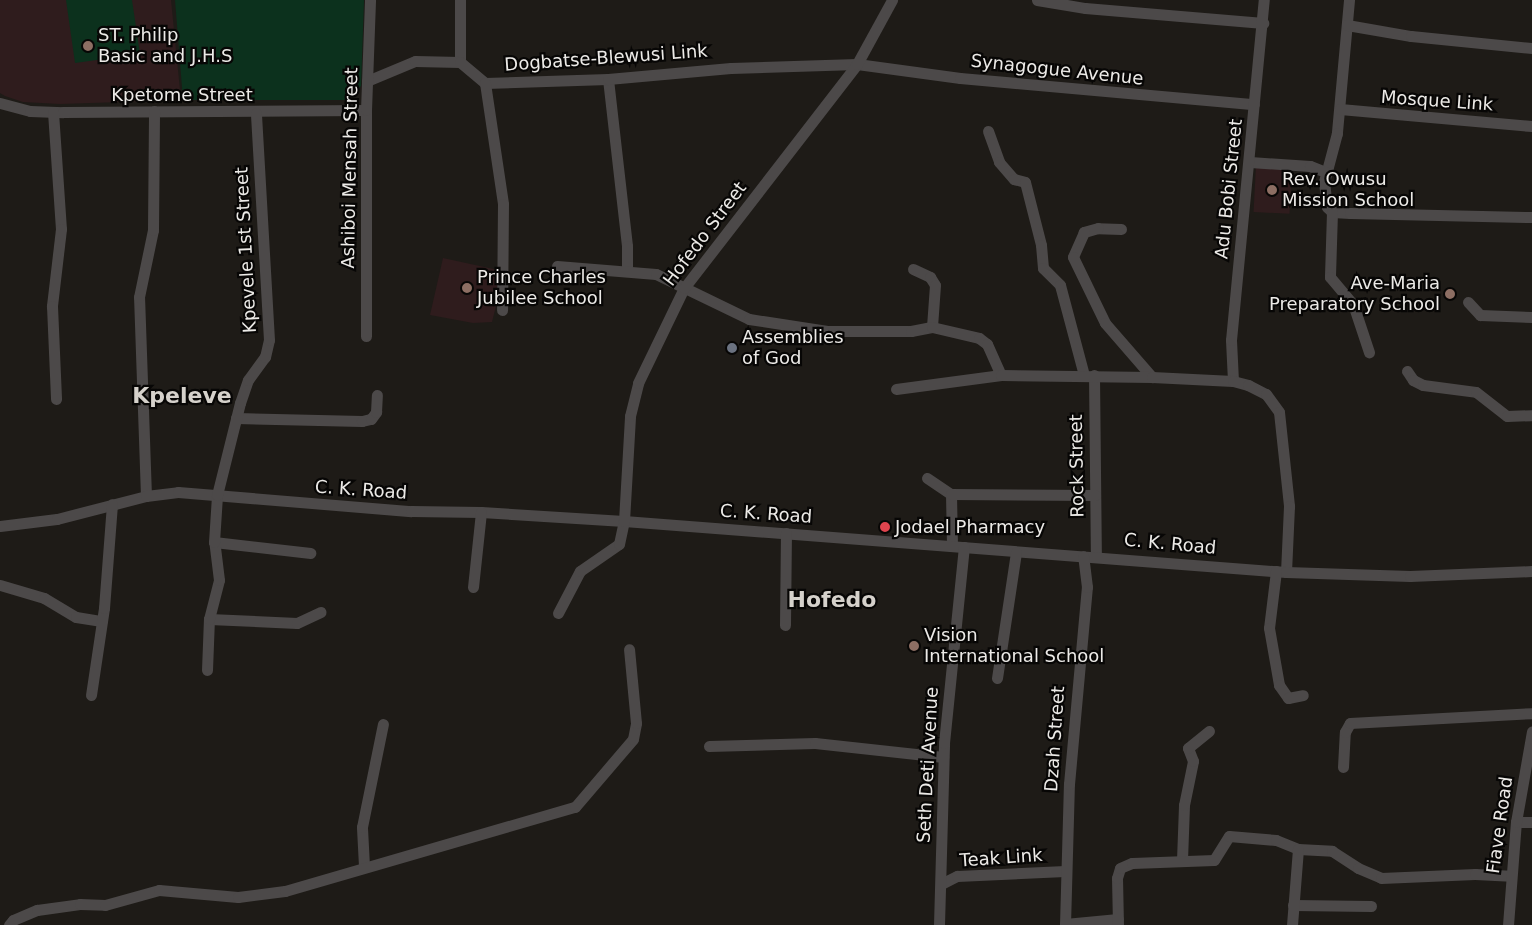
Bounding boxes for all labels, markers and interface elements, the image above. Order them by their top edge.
place label: ST. Philip Basic and J.H.S [98,25,232,68]
marker: ST. Philip Basic and J.H.S [82,40,94,52]
street label: Dogbatse-Blewusi Link [504,40,708,76]
street label: Synagogue Avenue [970,50,1144,90]
street label: Ashiboi Mensah Street [337,67,363,269]
street label: Kpetome Street [111,84,253,106]
street label: Mosque Link [1380,86,1494,116]
street label: Adu Bobi Street [1211,118,1247,260]
street label: Kpevele 1st Street [231,166,261,334]
place label: Rev. Owusu Mission School [1282,169,1414,212]
street label: Hofedo Street [659,178,751,290]
marker: Rev. Owusu Mission School [1266,184,1278,196]
place label: Prince Charles Jubilee School [477,267,606,310]
place label: Ave-Maria Preparatory School [1269,273,1440,316]
marker: Prince Charles Jubilee School [461,282,473,294]
marker: Ave-Maria Preparatory School [1444,288,1456,300]
place label: Assemblies of God [742,327,844,369]
marker: Assemblies of God [726,342,738,354]
district label: Kpeleve [132,383,232,409]
street label: Rock Street [1065,414,1089,518]
street label: C. K. Road [314,476,408,504]
street label: C. K. Road [719,500,813,528]
place label: Jodael Pharmacy [895,516,1045,538]
marker: Jodael Pharmacy [879,521,891,533]
street label: C. K. Road [1123,529,1217,559]
district label: Hofedo [788,587,876,613]
place label: Vision International School [924,625,1104,668]
marker: Vision International School [908,640,920,652]
street label: Dzah Street [1041,685,1069,793]
street label: Seth Deti Avenue [913,686,943,844]
street label: Fiave Road [1483,775,1517,875]
street label: Teak Link [959,844,1043,872]

